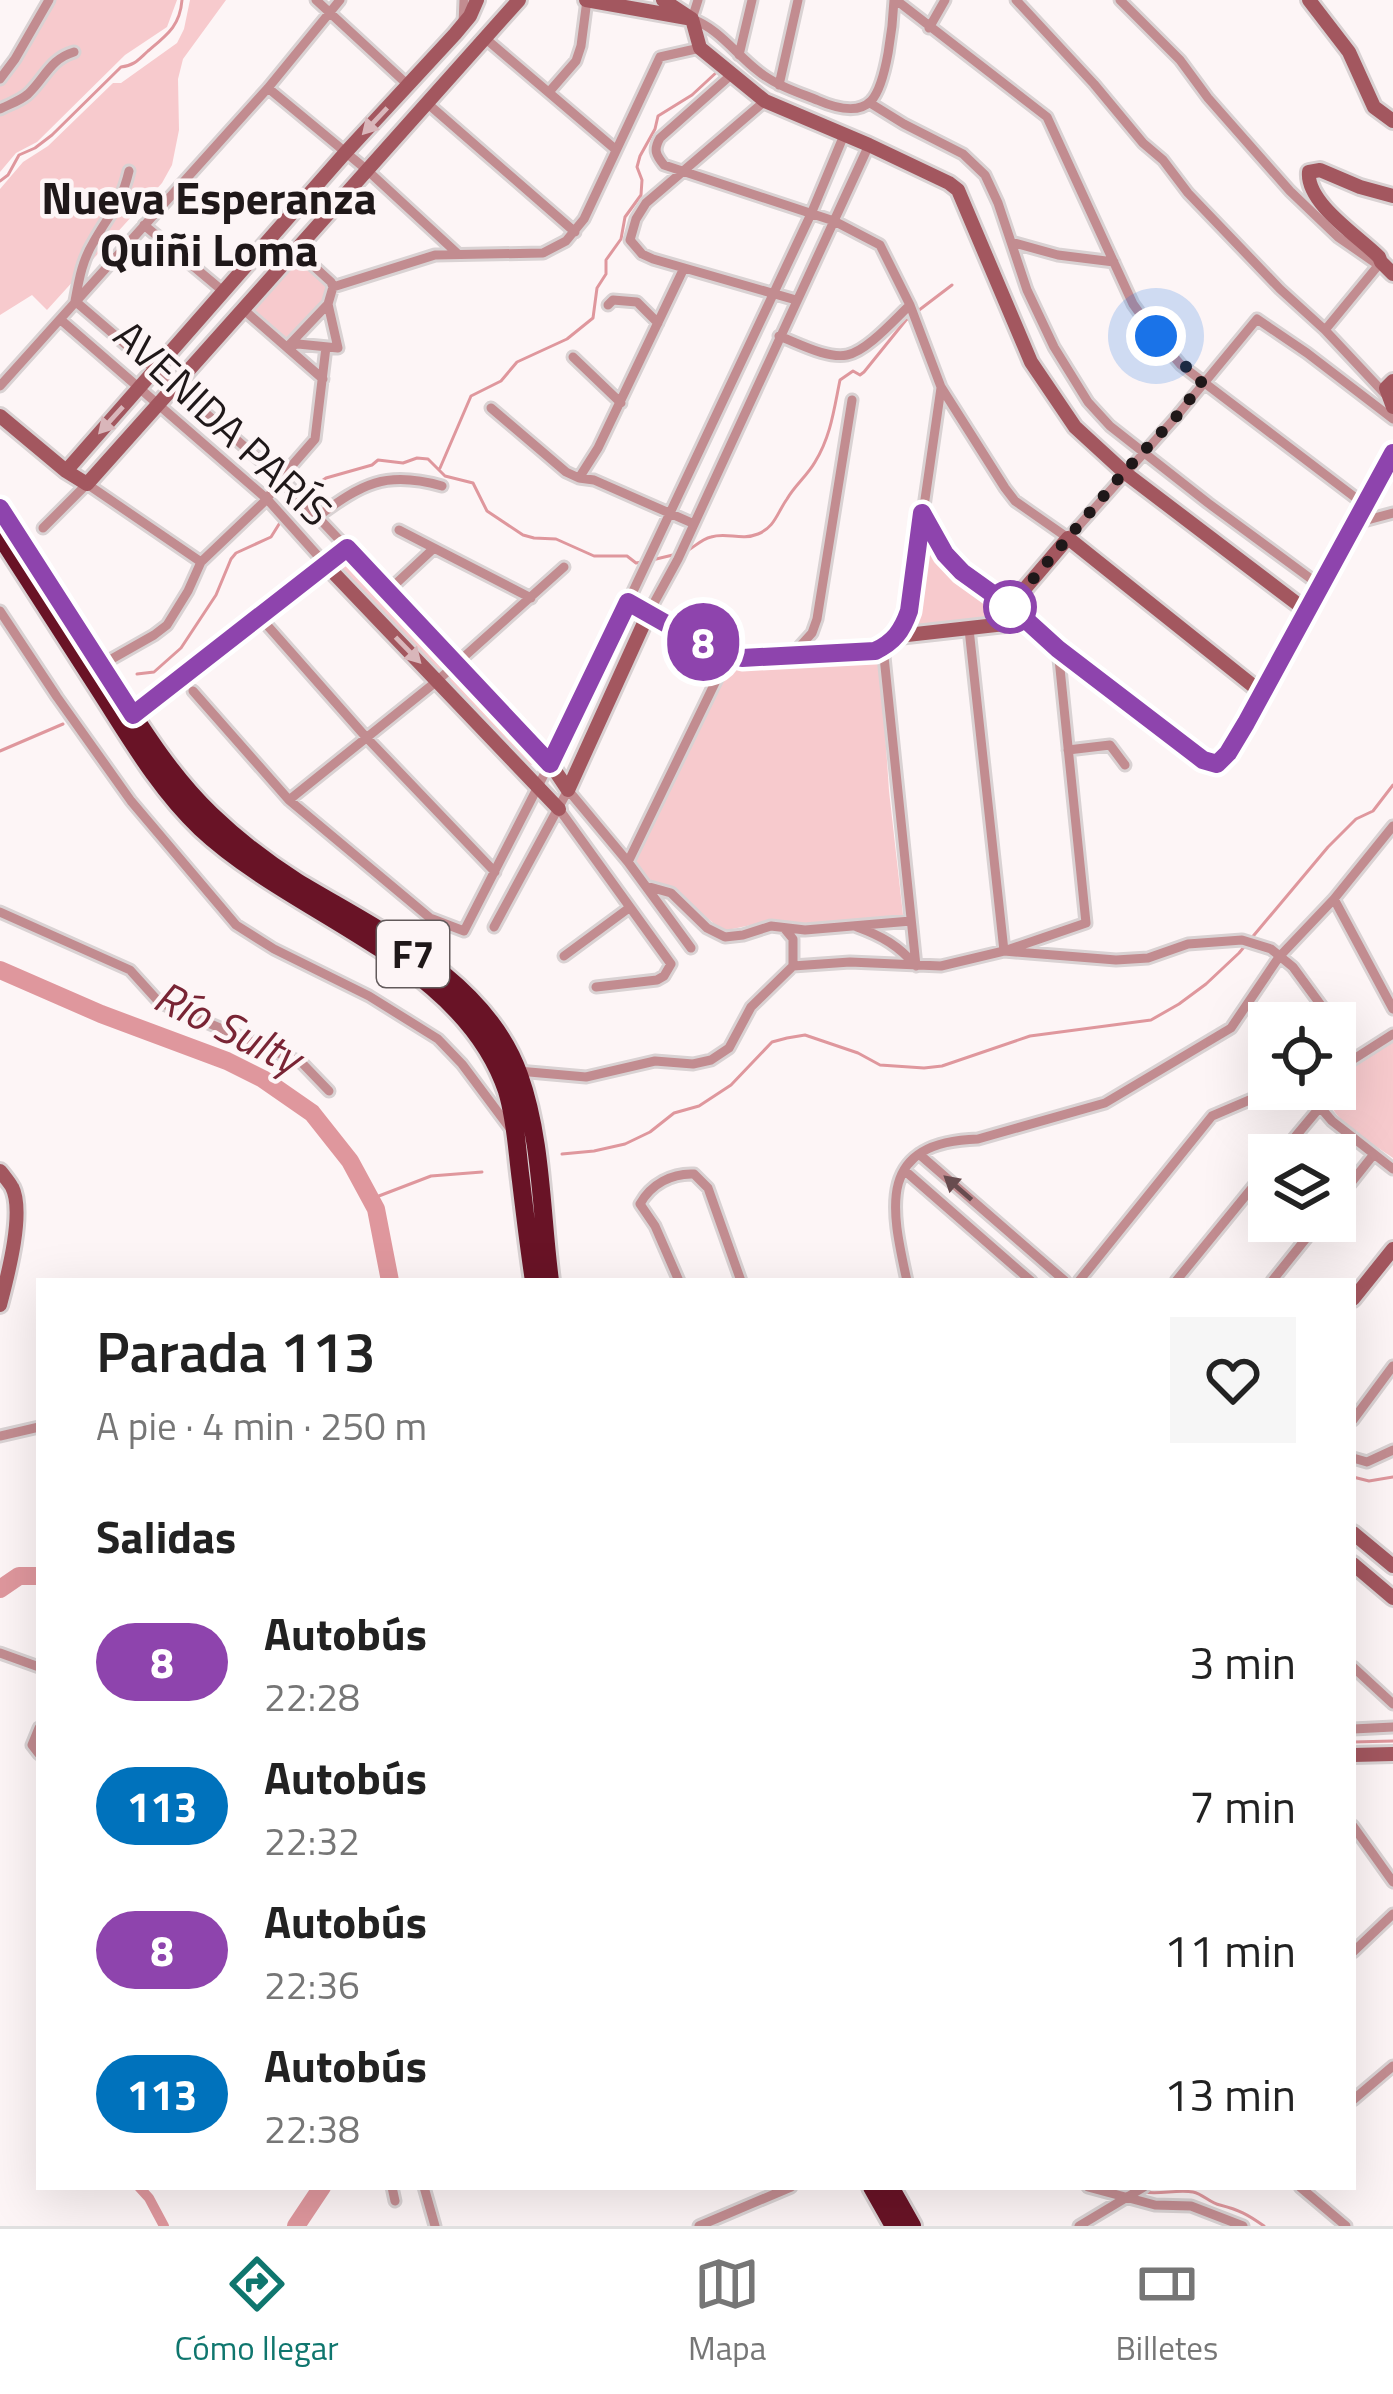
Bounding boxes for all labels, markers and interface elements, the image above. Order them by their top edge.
one-way arrow [362,106,389,135]
district label: Nueva Esperanza Quiñi Loma [41,163,377,283]
street label: AVENIDA PARÍS [100,304,347,541]
your location [1126,306,1186,366]
one-way arrow [98,405,125,434]
unlabelled marker [985,582,1035,632]
line badge: 8 [664,603,742,681]
text: 8 [691,610,715,674]
one-way arrow [393,636,421,665]
road number: F7 [377,921,449,987]
water label: Río Sulty [143,961,318,1093]
map controls [1248,1002,1356,1242]
button: locate [1248,1002,1356,1110]
button: layers [1248,1134,1356,1242]
one-way arrow [943,1175,973,1202]
text: Parada 113 [96,1307,376,1394]
button: heart [1170,1317,1296,1443]
text: A pie · 4 min · 250 m [96,1396,427,1455]
text: Salidas [96,1502,236,1570]
text: Autobús [264,1599,427,1667]
text: 3 min [1189,1628,1296,1696]
text: 8 [150,1630,174,1694]
text: 22:28 [264,1667,360,1726]
text: Autobús [264,1743,427,1811]
text: 7 min [1189,1772,1296,1840]
text: 113 [127,1774,197,1838]
text: 22:32 [264,1811,360,1870]
text: Autobús [264,1887,427,1955]
text: 11 min [1164,1916,1296,1984]
text: 8 [150,1918,174,1982]
text: 22:36 [264,1955,360,2014]
text: Autobús [264,2031,427,2099]
text: 13 min [1164,2060,1296,2128]
text: 113 [127,2062,197,2126]
text: 22:38 [264,2099,360,2158]
tab: Cómo llegar [175,2251,339,2373]
tab: Mapa [688,2251,766,2373]
tab: Billetes [1115,2251,1218,2373]

